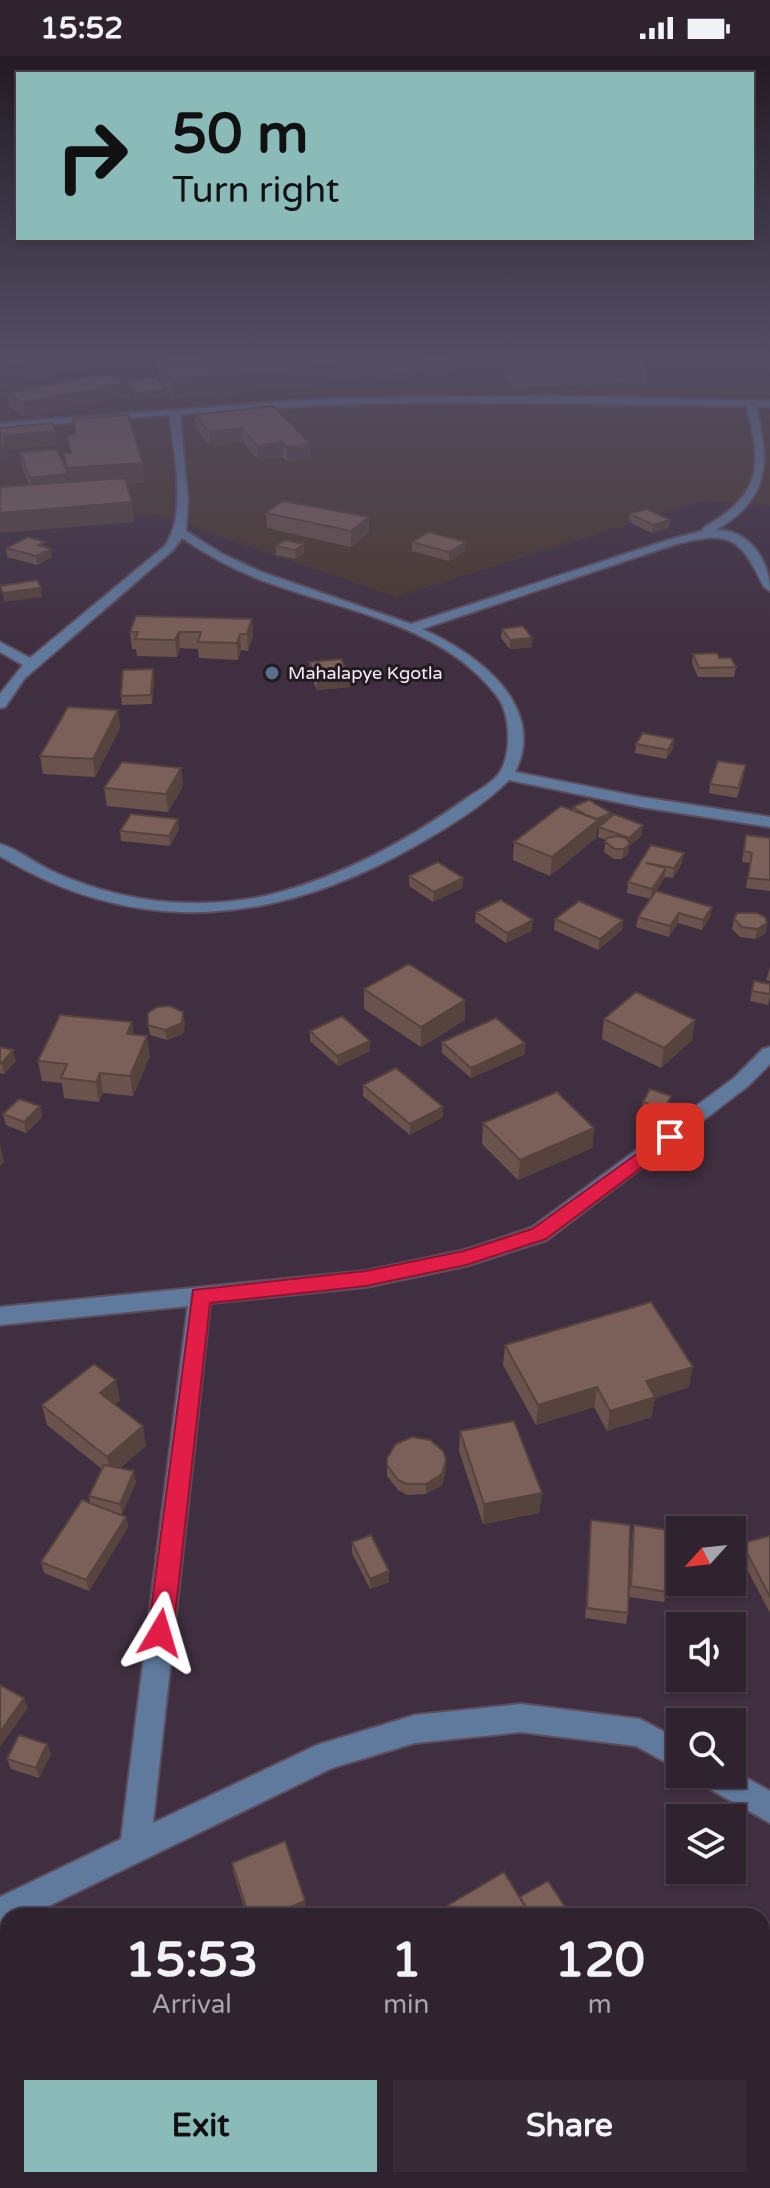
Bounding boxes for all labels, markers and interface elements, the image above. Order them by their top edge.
text: 15:52 [40,10,123,47]
text: 50 m [172,101,308,168]
icon: right [40,104,144,208]
text: Turn right [172,169,339,212]
place label: Mahalapye Kgotla [288,662,443,684]
marker: Mahalapye Kgotla [263,664,281,682]
pin [636,1103,704,1171]
icon: arrive [648,1115,692,1159]
north arrow [666,1516,746,1596]
map controls [666,1516,746,1884]
position arrow [118,1591,202,1675]
button: sound [666,1612,746,1692]
button: search [666,1708,746,1788]
button: layers [666,1804,746,1884]
text: 15:53 [125,1932,258,1990]
text: 1 [391,1932,421,1990]
text: 120 [554,1932,645,1990]
text: Arrival [151,1989,232,2020]
text: min [383,1989,429,2020]
text: m [588,1989,612,2020]
button: Exit [24,2080,377,2172]
button: Share [393,2080,746,2172]

